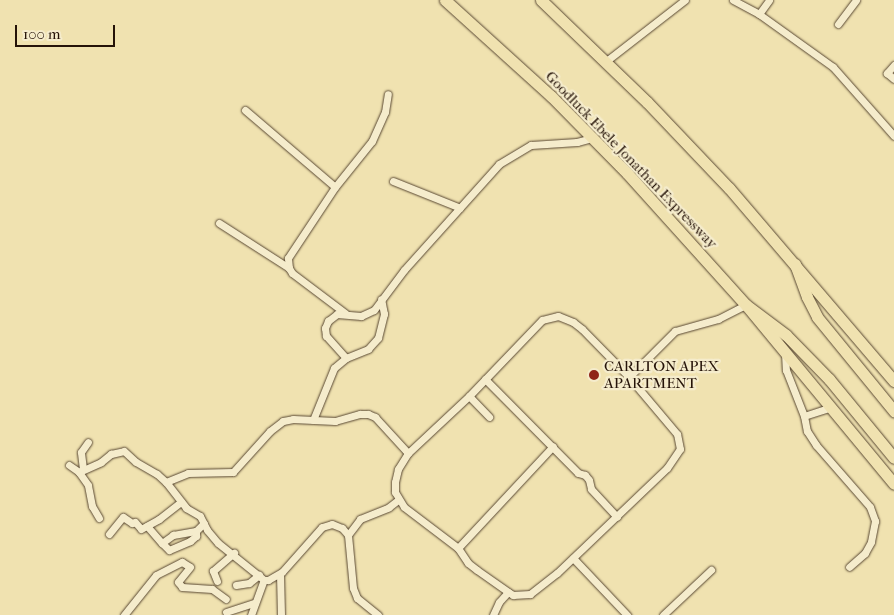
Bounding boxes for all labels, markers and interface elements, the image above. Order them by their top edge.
scale bar [18,15,118,47]
text: 100 m [23,25,61,43]
street label: Goodluck Ebele Jonathan Expressway [541,68,721,252]
place label: CARLTON APEX APARTMENT [604,357,719,392]
marker: CARLTON APEX APARTMENT [588,369,600,381]

